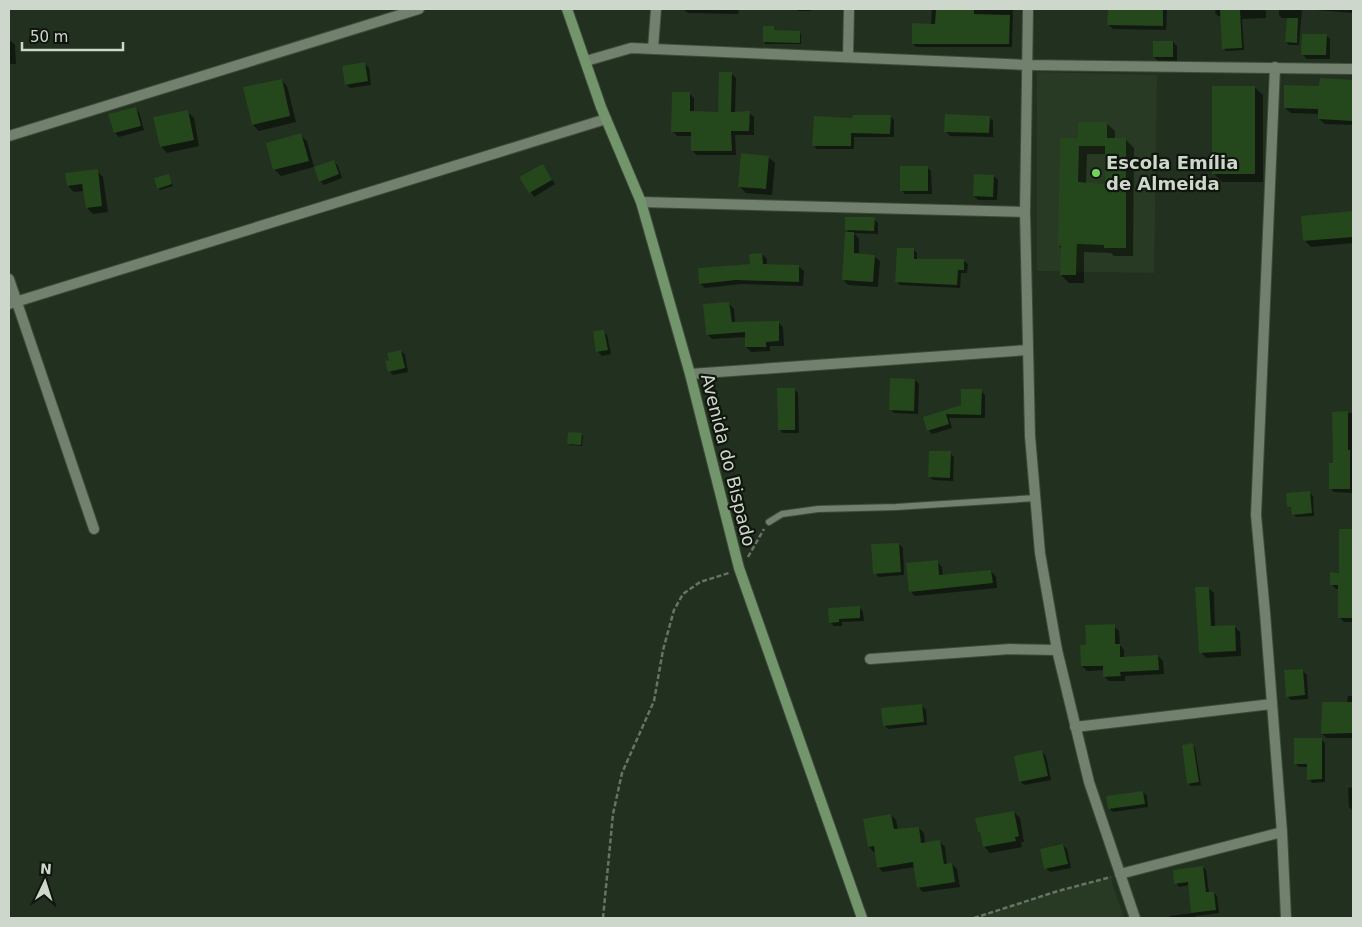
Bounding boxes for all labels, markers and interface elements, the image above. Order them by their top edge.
scale bar [22,20,124,52]
text: 50 m [30,28,68,46]
place label: Escola Emília de Almeida [1106,152,1238,194]
marker: Escola Emília de Almeida [1090,167,1102,179]
street label: Avenida do Bispado [697,371,760,548]
north arrow [20,857,70,907]
text: N [40,861,52,877]

